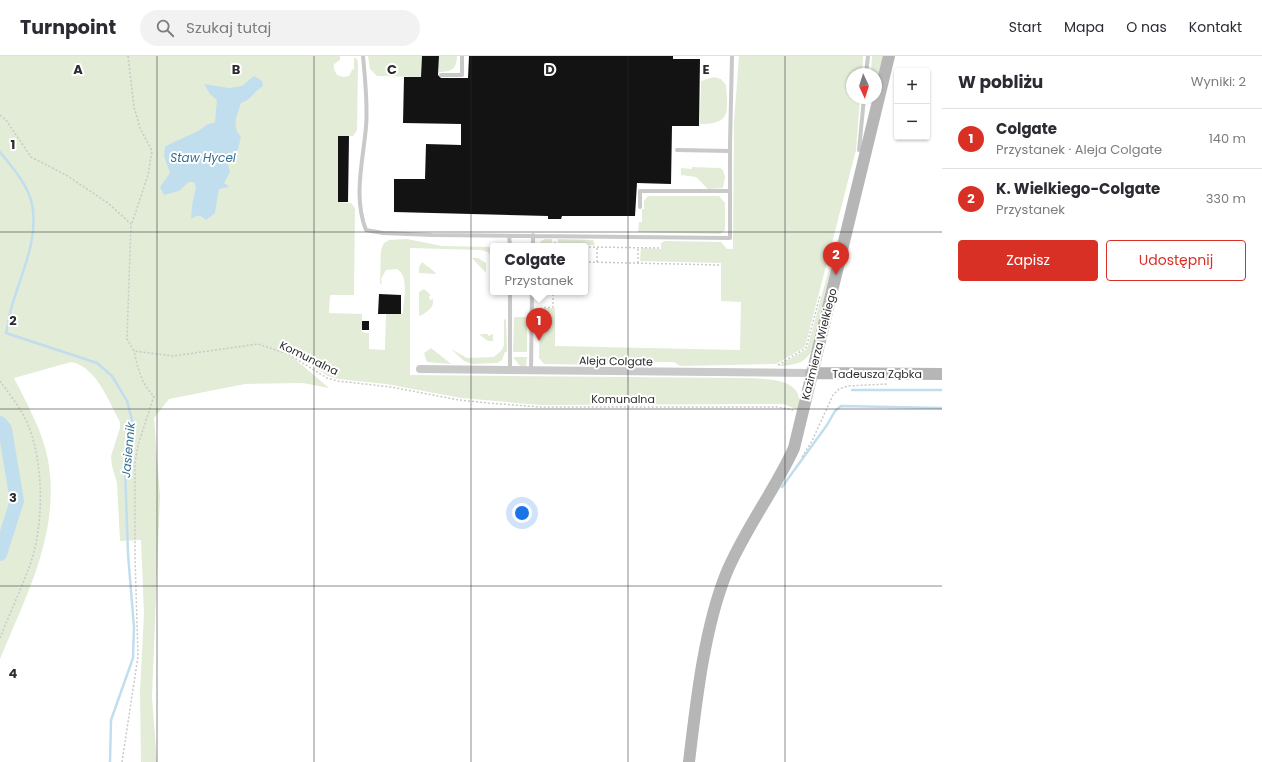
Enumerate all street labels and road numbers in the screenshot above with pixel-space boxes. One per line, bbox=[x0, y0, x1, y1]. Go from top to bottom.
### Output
street label: Kazimierza Wielkiego bbox=[797, 286, 841, 402]
street label: Komunalna bbox=[277, 337, 341, 379]
street label: Aleja Colgate bbox=[579, 352, 653, 370]
street label: Tadeusza Ząbka bbox=[832, 366, 922, 382]
street label: Komunalna bbox=[591, 391, 655, 407]

